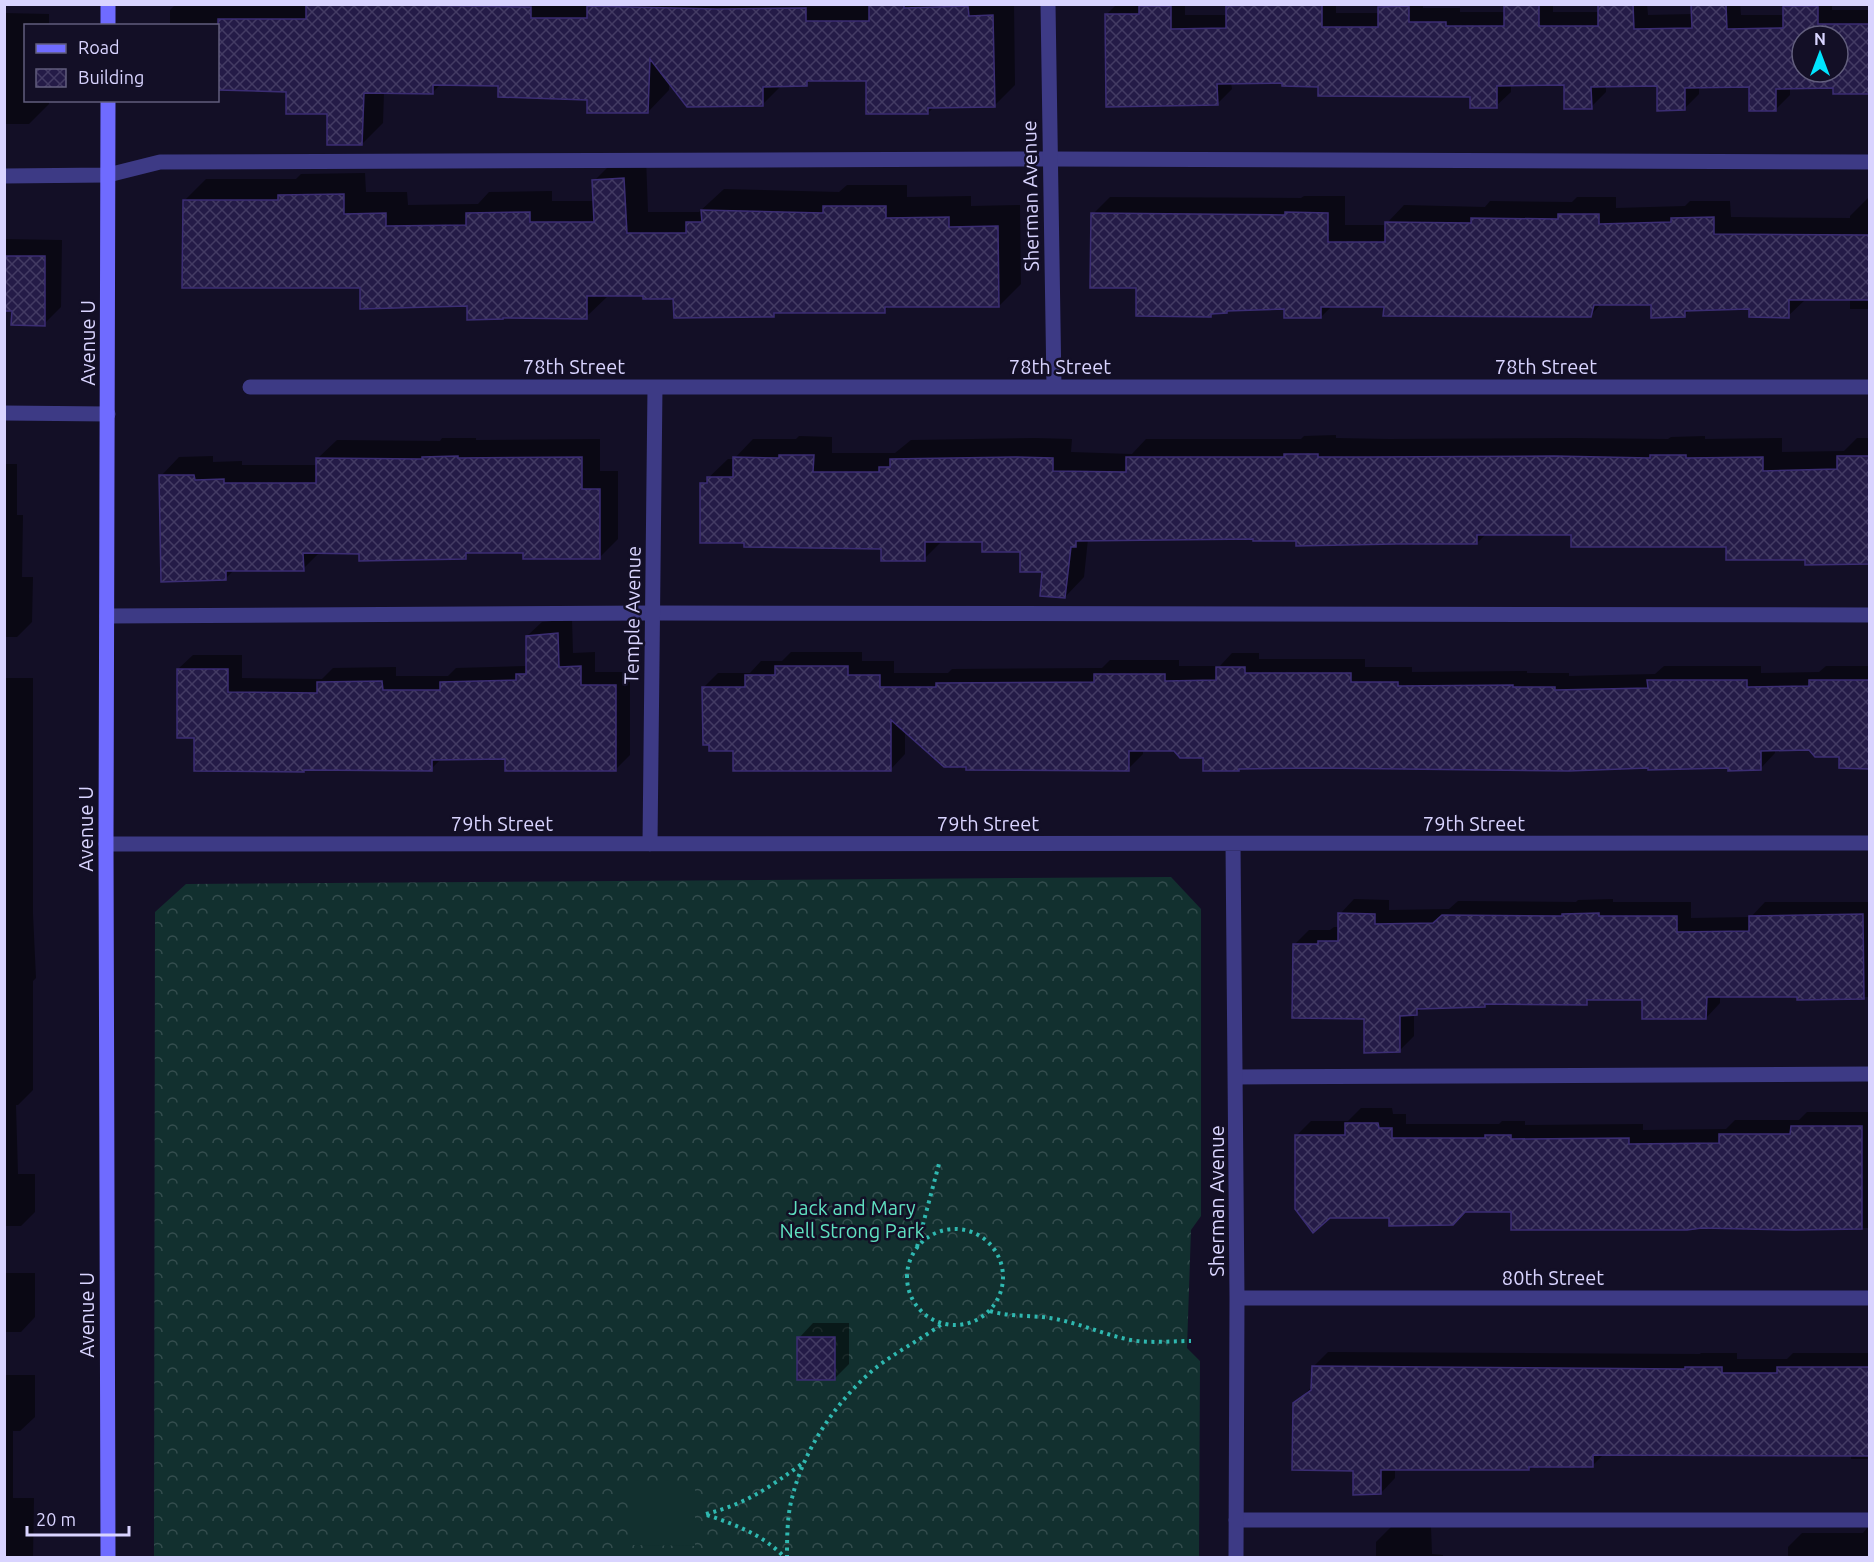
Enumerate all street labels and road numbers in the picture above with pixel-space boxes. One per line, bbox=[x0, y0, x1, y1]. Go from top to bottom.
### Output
street label: Sherman Avenue bbox=[1017, 120, 1043, 272]
street label: Avenue U bbox=[76, 300, 99, 386]
street label: 78th Street bbox=[523, 355, 625, 378]
street label: 78th Street bbox=[1009, 355, 1111, 378]
street label: 78th Street bbox=[1495, 355, 1597, 378]
street label: Temple Avenue bbox=[619, 546, 645, 684]
street label: Avenue U bbox=[74, 786, 97, 872]
street label: 79th Street bbox=[451, 812, 553, 835]
street label: 79th Street bbox=[937, 812, 1039, 835]
street label: 79th Street bbox=[1423, 812, 1525, 835]
street label: Sherman Avenue bbox=[1205, 1125, 1228, 1277]
street label: 80th Street bbox=[1502, 1266, 1604, 1289]
street label: Avenue U bbox=[75, 1272, 98, 1358]

